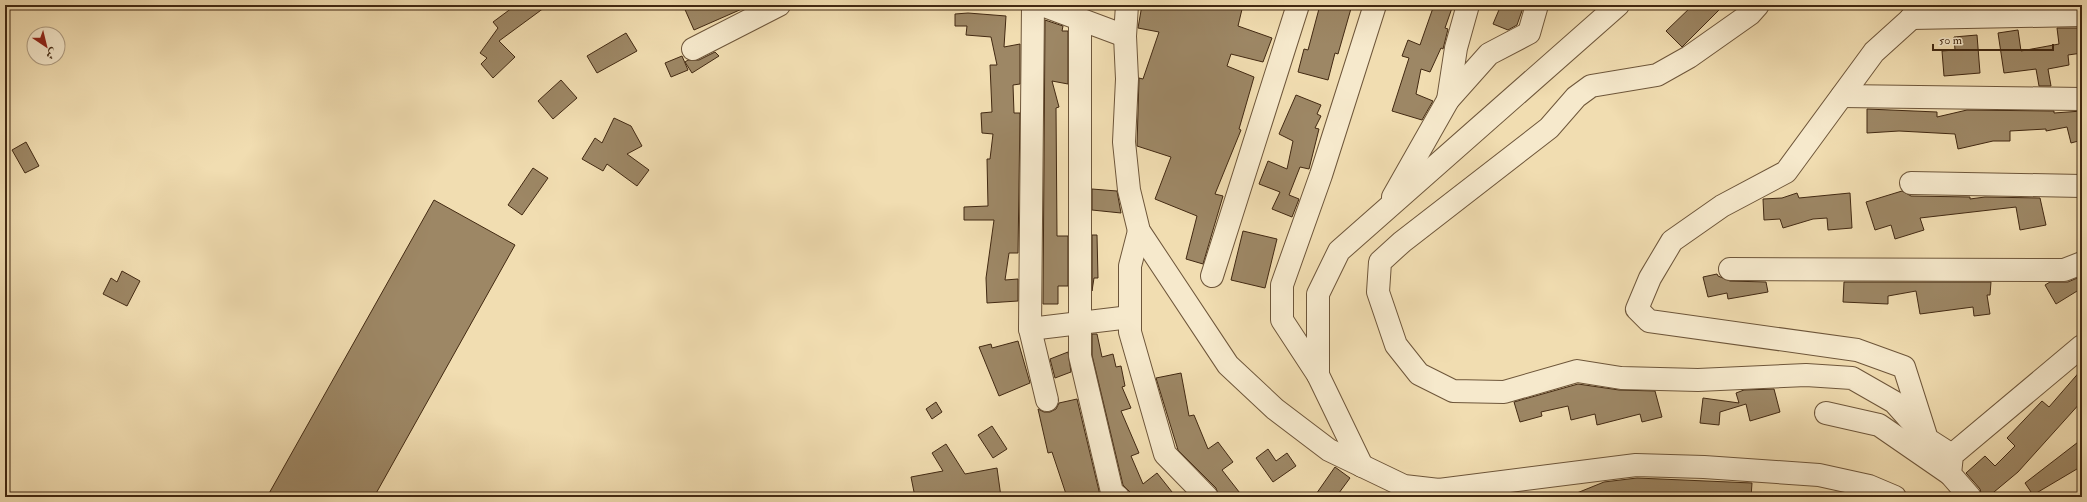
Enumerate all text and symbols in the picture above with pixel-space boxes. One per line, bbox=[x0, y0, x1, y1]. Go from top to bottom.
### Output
north arrow bbox=[26, 26, 66, 66]
scale bar bbox=[1933, 26, 2053, 52]
text: 50 m bbox=[1939, 33, 1963, 48]
text: ش bbox=[43, 45, 60, 62]

